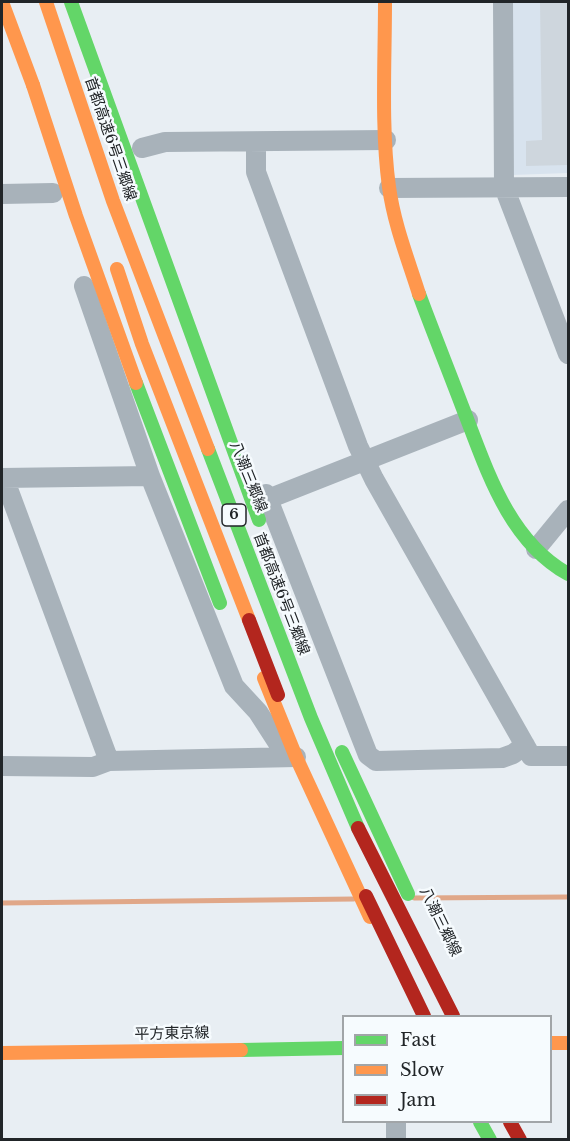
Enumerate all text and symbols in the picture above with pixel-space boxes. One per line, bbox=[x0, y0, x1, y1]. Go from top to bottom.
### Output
street label: 首都高速6号三郷線 bbox=[80, 75, 140, 203]
street label: 八潮三郷線 bbox=[226, 439, 270, 515]
road number: 6 bbox=[222, 504, 246, 526]
street label: 首都高速6号三郷線 bbox=[249, 530, 313, 658]
street label: 八潮三郷線 bbox=[415, 884, 465, 960]
legend bbox=[342, 1015, 552, 1123]
street label: 平方東京線 bbox=[134, 1024, 210, 1044]
text: Fast bbox=[400, 1029, 436, 1051]
text: Slow bbox=[400, 1059, 444, 1081]
text: Jam bbox=[400, 1089, 436, 1111]

